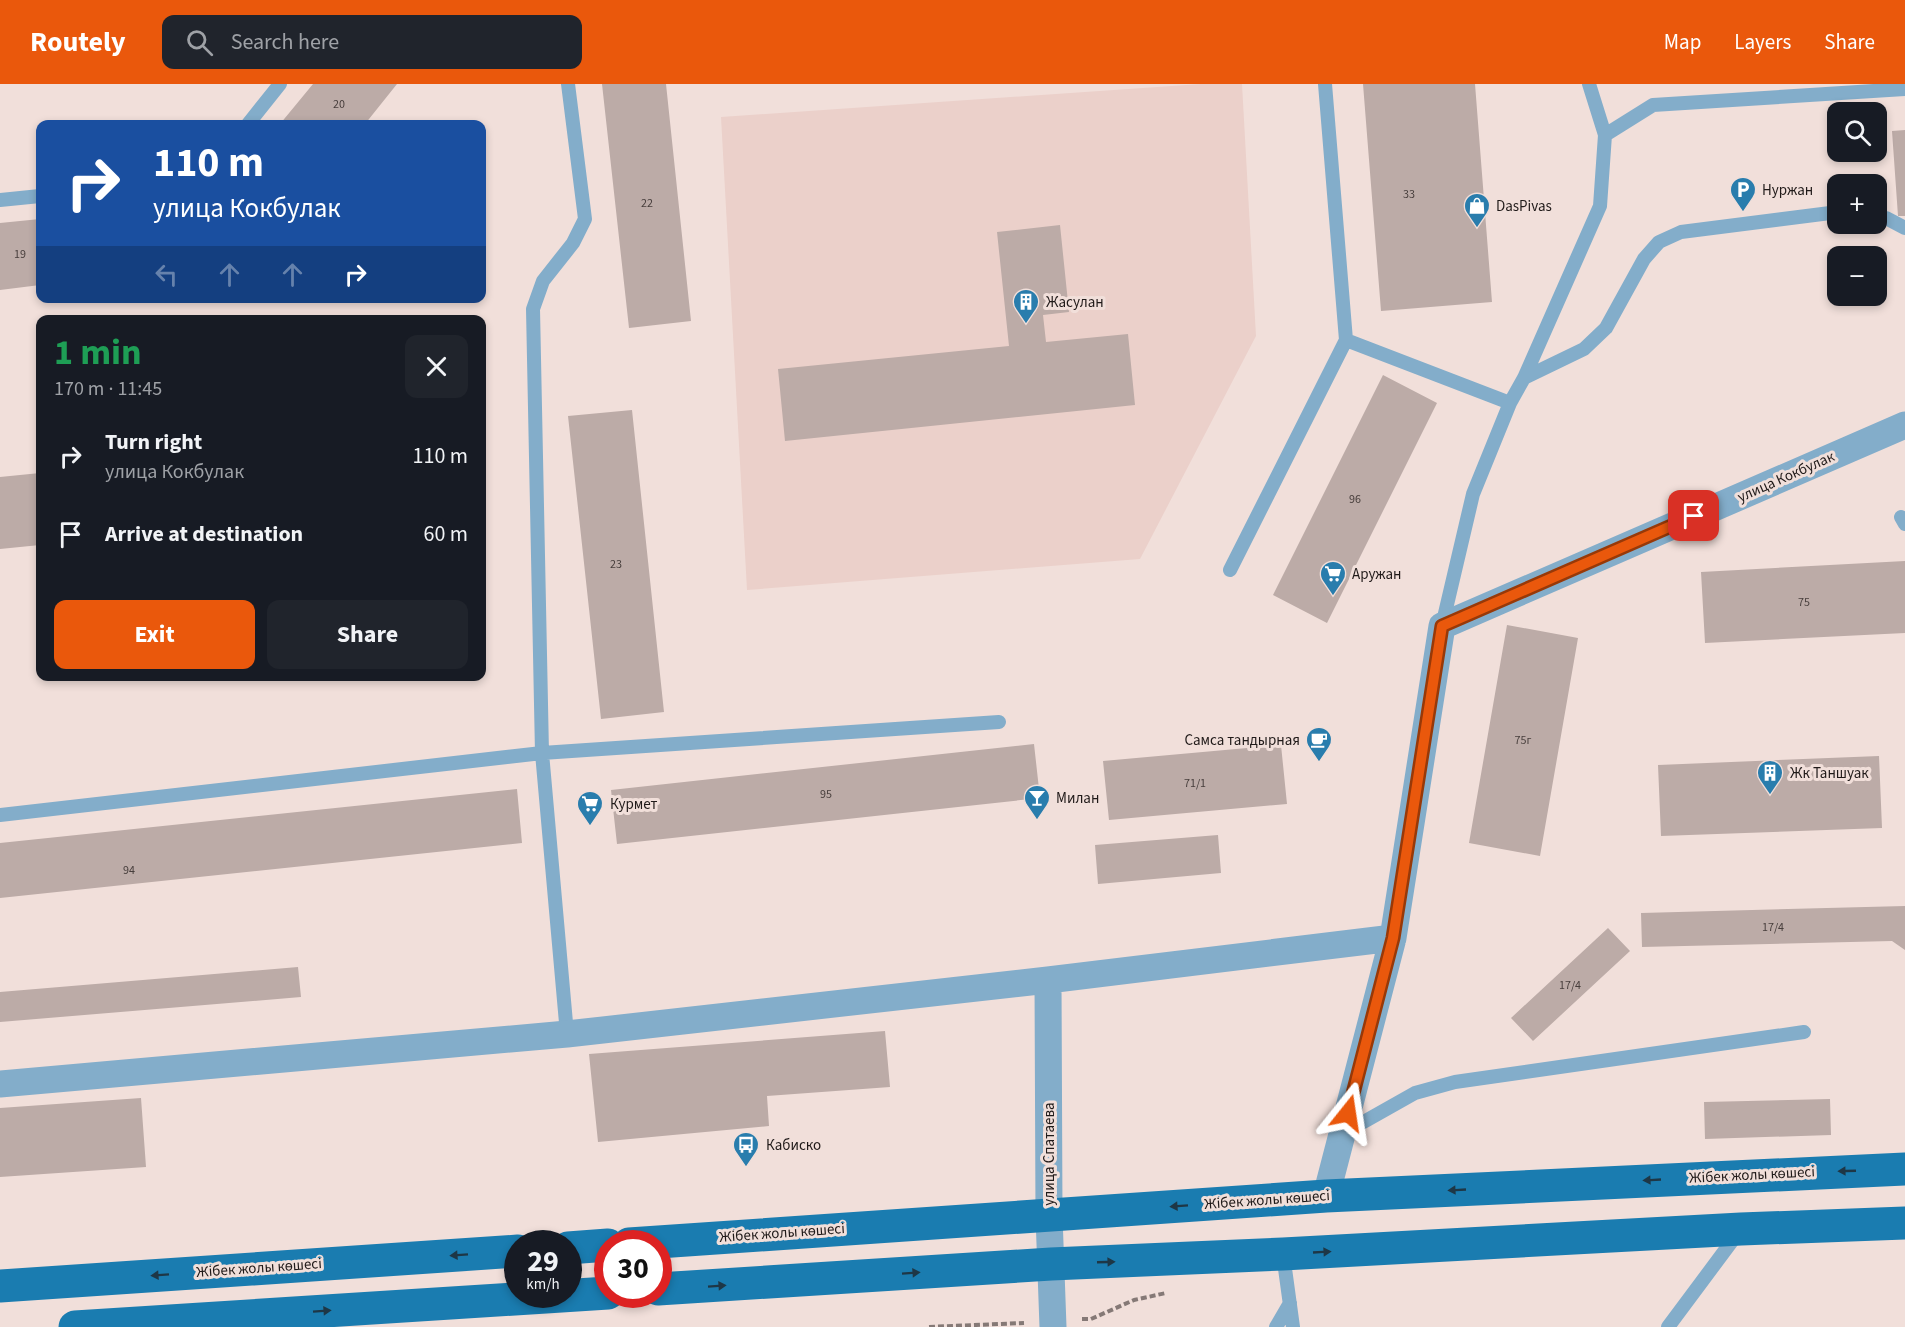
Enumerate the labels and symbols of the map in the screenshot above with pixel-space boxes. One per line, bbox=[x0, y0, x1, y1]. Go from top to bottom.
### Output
house number: 20 bbox=[333, 96, 345, 113]
parking icon: Нуржан bbox=[1728, 175, 1758, 213]
place label: Нуржан bbox=[1762, 180, 1813, 201]
house number: 33 bbox=[1403, 186, 1415, 203]
shop icon: DasPivas bbox=[1462, 191, 1492, 229]
house number: 22 bbox=[641, 195, 653, 212]
place label: DasPivas bbox=[1496, 196, 1552, 217]
house number: 19 bbox=[14, 246, 26, 263]
building icon: Жасулан bbox=[1011, 287, 1041, 325]
place label: Жасулан bbox=[1046, 292, 1104, 313]
street label: улица Кокбулак bbox=[1734, 446, 1838, 508]
pin bbox=[1668, 490, 1719, 541]
house number: 96 bbox=[1349, 491, 1361, 508]
house number: 23 bbox=[610, 556, 622, 573]
supermarket icon: Аружан bbox=[1318, 559, 1348, 597]
place label: Аружан bbox=[1352, 564, 1401, 585]
house number: 75 bbox=[1798, 594, 1810, 611]
cafe icon: Самса тандырная bbox=[1304, 725, 1334, 763]
place label: Самса тандырная bbox=[1184, 730, 1300, 751]
house number: 75г bbox=[1515, 732, 1531, 749]
building icon: Жк Таншуак bbox=[1755, 758, 1785, 796]
place label: Жк Таншуак bbox=[1790, 763, 1869, 784]
house number: 71/1 bbox=[1184, 775, 1206, 792]
bar icon: Милан bbox=[1022, 783, 1052, 821]
house number: 95 bbox=[820, 786, 832, 803]
place label: Милан bbox=[1056, 788, 1099, 809]
supermarket icon: Курмет bbox=[575, 789, 605, 827]
place label: Курмет bbox=[610, 794, 658, 815]
house number: 94 bbox=[123, 862, 135, 879]
house number: 17/4 bbox=[1762, 919, 1784, 936]
house number: 17/4 bbox=[1559, 977, 1581, 994]
position arrow bbox=[1316, 1081, 1380, 1145]
street label: улица Спатаева bbox=[1039, 1102, 1060, 1206]
bus stop icon: Кабиско bbox=[731, 1130, 761, 1168]
place label: Кабиско bbox=[766, 1135, 821, 1156]
street label: Жібек жолы көшесі bbox=[1689, 1161, 1815, 1189]
one-way arrow bbox=[1837, 1166, 1856, 1175]
one-way arrow bbox=[1642, 1175, 1661, 1184]
street label: Жібек жолы көшесі bbox=[1203, 1185, 1331, 1215]
one-way arrow bbox=[1447, 1185, 1466, 1194]
one-way arrow bbox=[1169, 1202, 1188, 1211]
street label: Жібек жолы көшесі bbox=[718, 1218, 846, 1248]
speed limit sign: 30 bbox=[594, 1230, 672, 1308]
one-way arrow bbox=[1312, 1247, 1331, 1257]
one-way arrow bbox=[450, 1250, 469, 1260]
street label: Жібек жолы көшесі bbox=[195, 1253, 323, 1283]
one-way arrow bbox=[1097, 1257, 1116, 1266]
one-way arrow bbox=[902, 1268, 921, 1278]
one-way arrow bbox=[150, 1270, 169, 1280]
one-way arrow bbox=[707, 1281, 726, 1290]
one-way arrow bbox=[312, 1306, 331, 1316]

